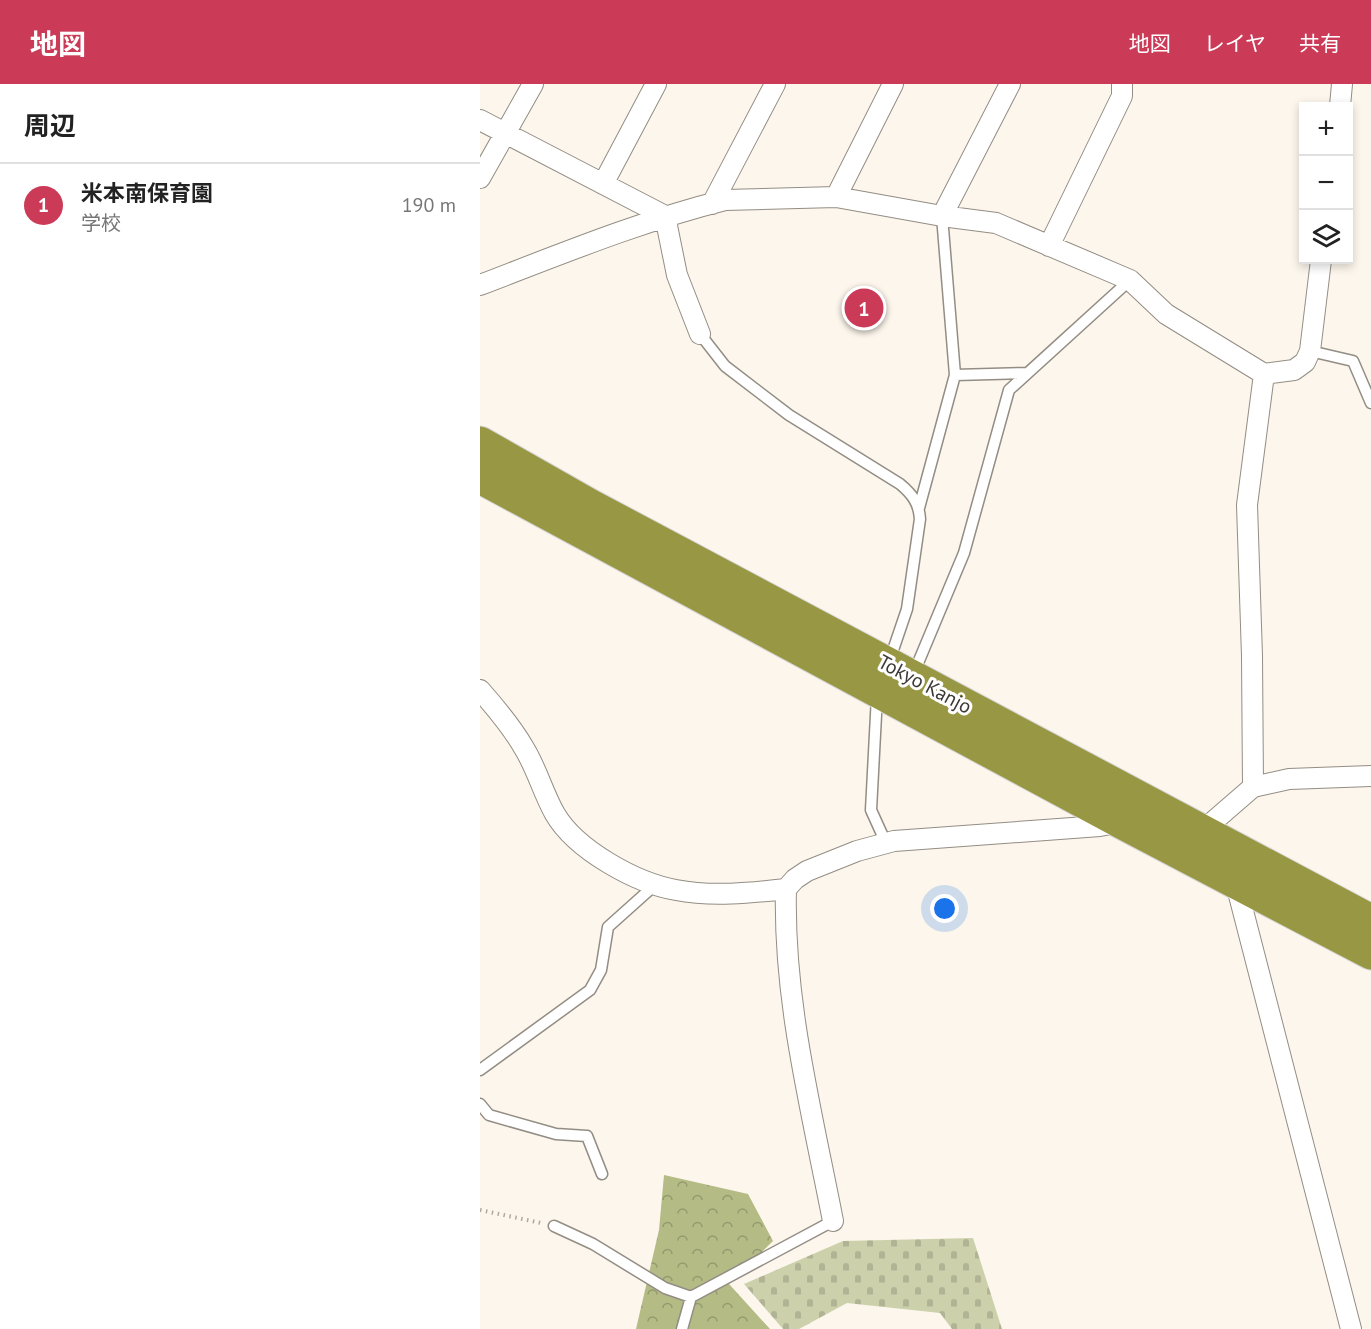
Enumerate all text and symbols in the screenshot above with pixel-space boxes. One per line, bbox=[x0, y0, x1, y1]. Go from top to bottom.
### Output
text: 地図 bbox=[30, 25, 86, 62]
text: 地図 bbox=[1129, 30, 1171, 57]
text: レイヤ bbox=[1204, 30, 1266, 57]
text: 共有 bbox=[1299, 30, 1341, 57]
map controls bbox=[1299, 102, 1353, 264]
button: + bbox=[1299, 102, 1353, 156]
text: 周辺 bbox=[24, 109, 76, 142]
button: − bbox=[1299, 156, 1353, 210]
text: 米本南保育園 bbox=[81, 179, 213, 207]
text: 1 bbox=[38, 192, 49, 218]
text: 190 m bbox=[402, 192, 456, 218]
text: 学校 bbox=[81, 210, 121, 236]
button: layers bbox=[1299, 210, 1353, 264]
pin: 1 bbox=[844, 286, 884, 330]
street label: Tokyo Kanjo bbox=[874, 648, 976, 720]
your location bbox=[930, 894, 959, 923]

